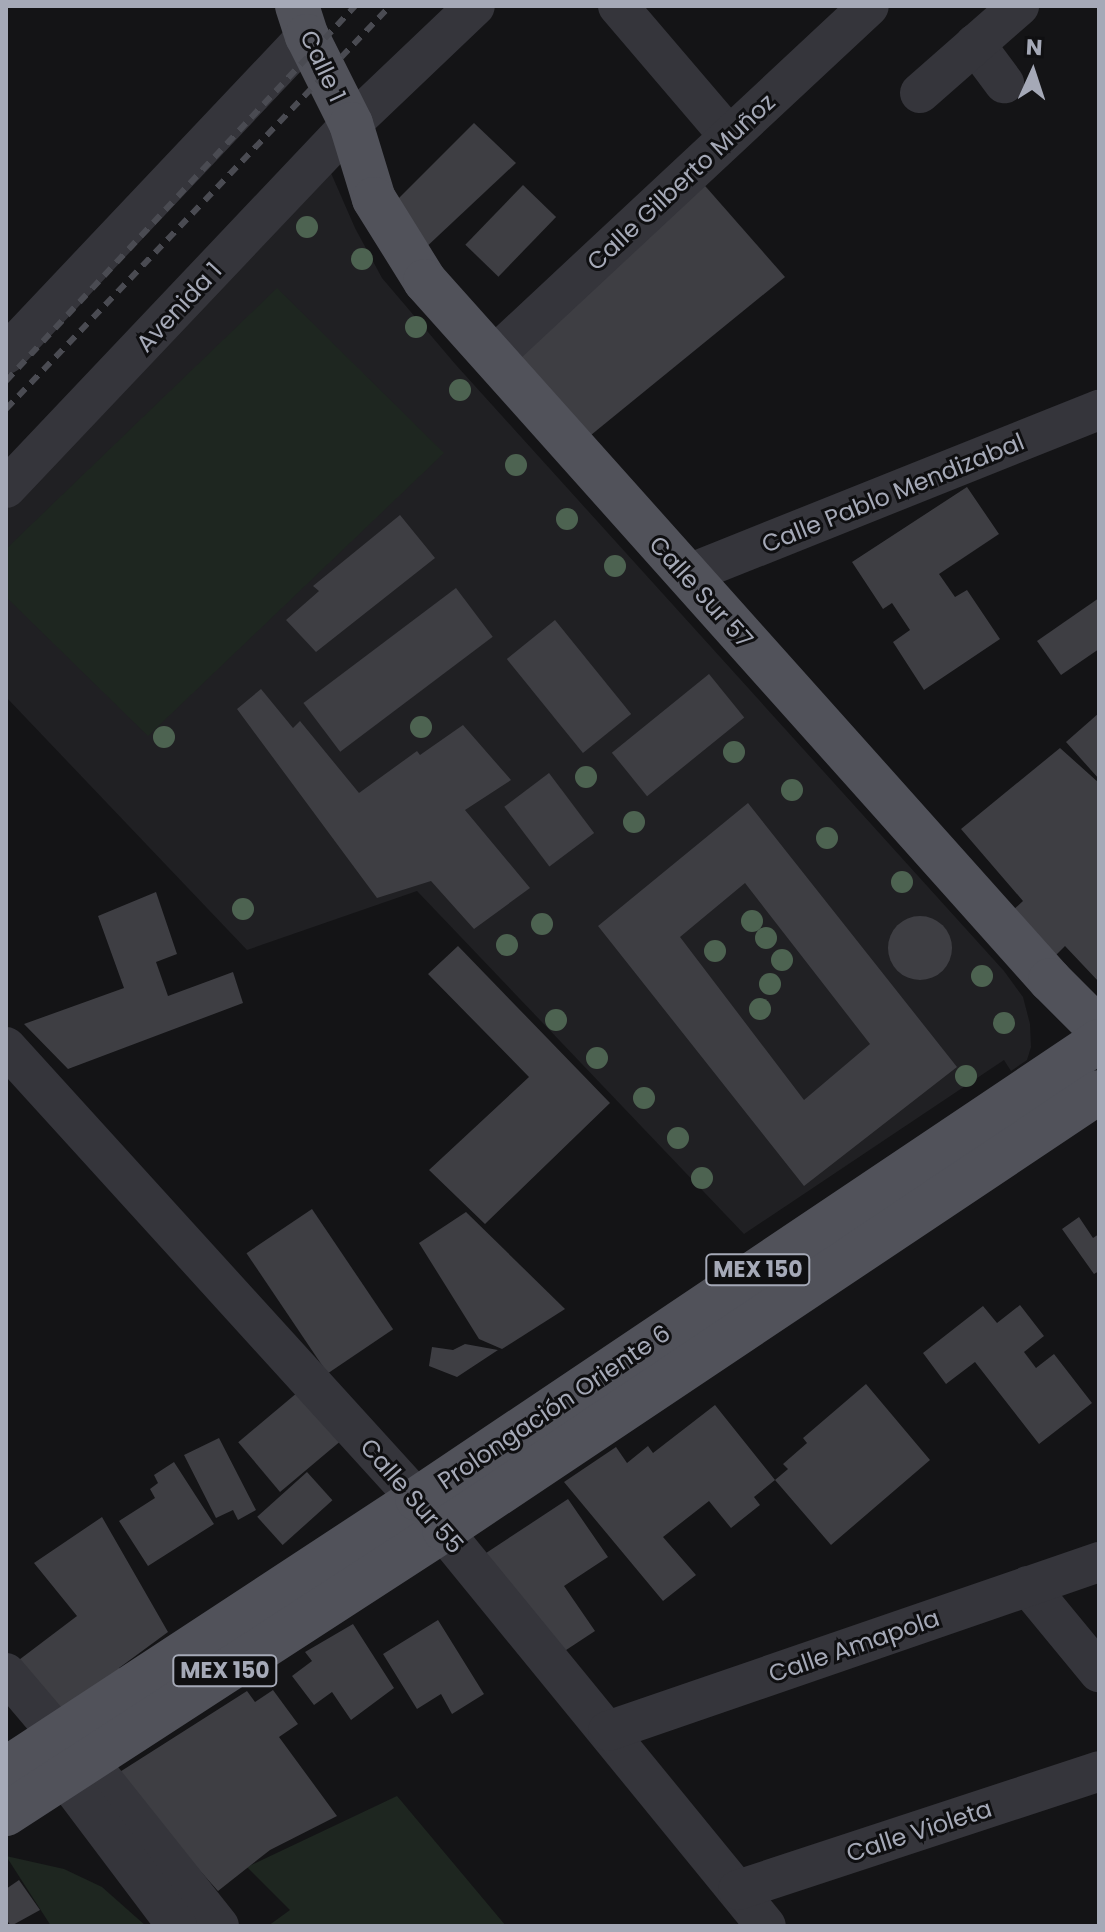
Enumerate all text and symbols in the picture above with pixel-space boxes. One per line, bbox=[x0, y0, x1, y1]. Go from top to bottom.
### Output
street label: Calle 1 bbox=[294, 26, 352, 106]
north arrow bbox=[993, 32, 1073, 112]
text: N bbox=[1025, 32, 1043, 63]
street label: Calle Gilberto Muñoz bbox=[581, 87, 781, 277]
street label: Avenida 1 bbox=[130, 256, 228, 358]
street label: Calle Pablo Mendizabal bbox=[758, 427, 1028, 559]
street label: Calle Sur 57 bbox=[643, 530, 759, 654]
road number: MEX 150 bbox=[704, 1252, 812, 1288]
street label: Prolongación Oriente 6 bbox=[432, 1318, 676, 1496]
street label: Calle Sur 55 bbox=[354, 1433, 470, 1559]
street label: Calle Amapola bbox=[765, 1603, 943, 1689]
road number: MEX 150 bbox=[171, 1653, 279, 1689]
street label: Calle Violeta bbox=[843, 1794, 995, 1868]

